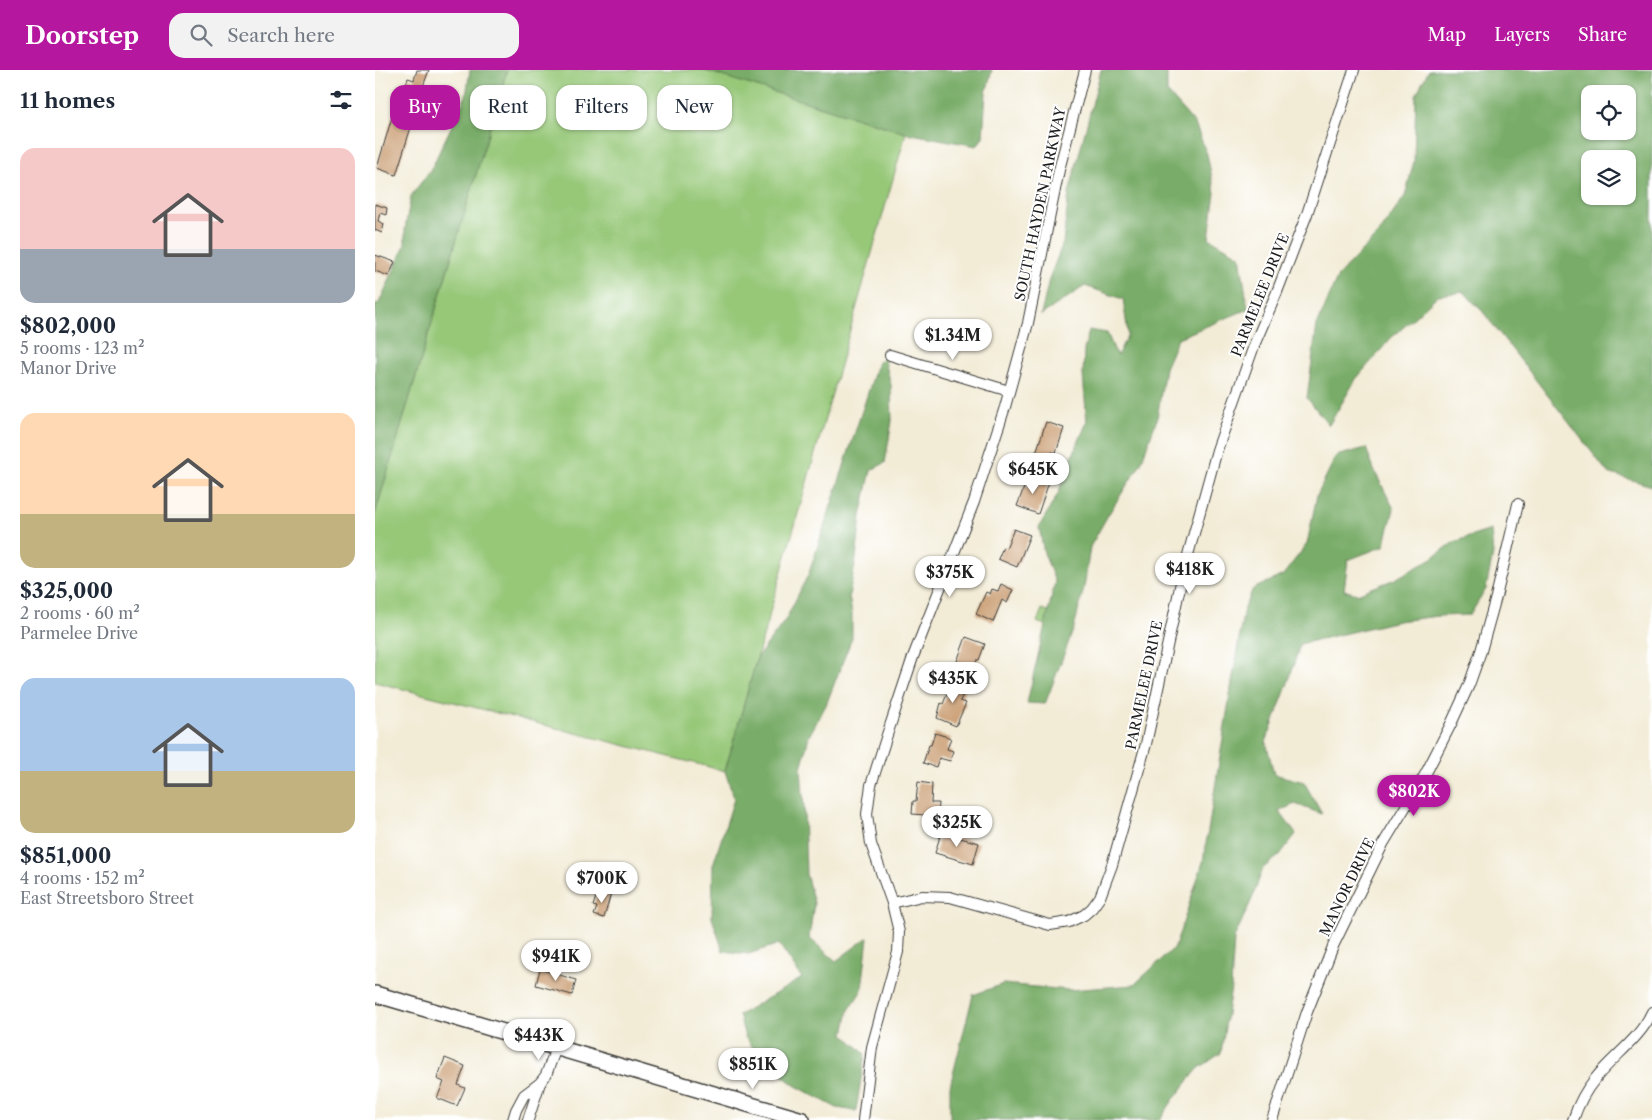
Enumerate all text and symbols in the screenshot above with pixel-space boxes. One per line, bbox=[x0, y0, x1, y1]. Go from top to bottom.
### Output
search box bbox=[169, 13, 519, 58]
text: Doorstep bbox=[25, 21, 139, 50]
icon: search bbox=[187, 21, 215, 49]
text: Search here bbox=[227, 24, 335, 47]
text: Map bbox=[1428, 24, 1466, 46]
text: Layers bbox=[1494, 24, 1550, 46]
text: Share bbox=[1578, 24, 1627, 46]
chip: Buy bbox=[390, 85, 460, 130]
chip: Rent bbox=[470, 85, 546, 130]
chip: Filters bbox=[556, 85, 647, 130]
chip: New bbox=[657, 85, 732, 130]
map controls bbox=[1581, 85, 1636, 205]
button: locate bbox=[1581, 85, 1636, 140]
icon: filters bbox=[327, 86, 355, 114]
text: 11 homes bbox=[20, 88, 115, 113]
street label: SOUTH HAYDEN PARKWAY bbox=[1011, 104, 1070, 303]
button: layers bbox=[1581, 150, 1636, 205]
icon: home bbox=[143, 180, 233, 270]
street label: PARMELEE DRIVE bbox=[1227, 231, 1293, 359]
text: $802,000 bbox=[20, 313, 116, 338]
pin: $1.34M bbox=[912, 318, 994, 361]
text: $1.34M bbox=[925, 325, 981, 345]
text: 5 rooms · 123 m² bbox=[20, 338, 144, 358]
text: Manor Drive bbox=[20, 358, 117, 378]
icon: home bbox=[143, 445, 233, 535]
pin: $645K bbox=[998, 452, 1068, 495]
text: $645K bbox=[1008, 459, 1058, 479]
pin: $418K bbox=[1155, 552, 1225, 595]
pin: $375K bbox=[915, 556, 985, 598]
text: $418K bbox=[1166, 559, 1214, 579]
text: $375K bbox=[926, 562, 974, 582]
text: $325,000 bbox=[20, 578, 113, 603]
text: 2 rooms · 60 m² bbox=[20, 603, 140, 623]
street label: PARMELEE DRIVE bbox=[1122, 619, 1166, 751]
text: Parmelee Drive bbox=[20, 623, 138, 643]
pin: $435K bbox=[918, 662, 988, 704]
text: $435K bbox=[928, 668, 978, 688]
icon: home bbox=[143, 710, 233, 800]
pin: $802K bbox=[1379, 774, 1449, 817]
text: $802K bbox=[1388, 781, 1440, 801]
pin: $325K bbox=[922, 806, 992, 848]
text: $325K bbox=[932, 812, 982, 832]
street label: MANOR DRIVE bbox=[1315, 835, 1379, 939]
text: $851,000 bbox=[20, 843, 111, 868]
pin: $700K bbox=[567, 862, 637, 904]
text: 4 rooms · 152 m² bbox=[20, 868, 145, 888]
text: $700K bbox=[577, 868, 627, 888]
text: East Streetsboro Street bbox=[20, 888, 194, 908]
pin: $941K bbox=[521, 940, 591, 982]
text: $941K bbox=[532, 946, 580, 966]
pin: $443K bbox=[504, 1018, 574, 1061]
text: $443K bbox=[514, 1025, 564, 1045]
pin: $851K bbox=[718, 1048, 788, 1090]
text: $851K bbox=[729, 1054, 777, 1074]

